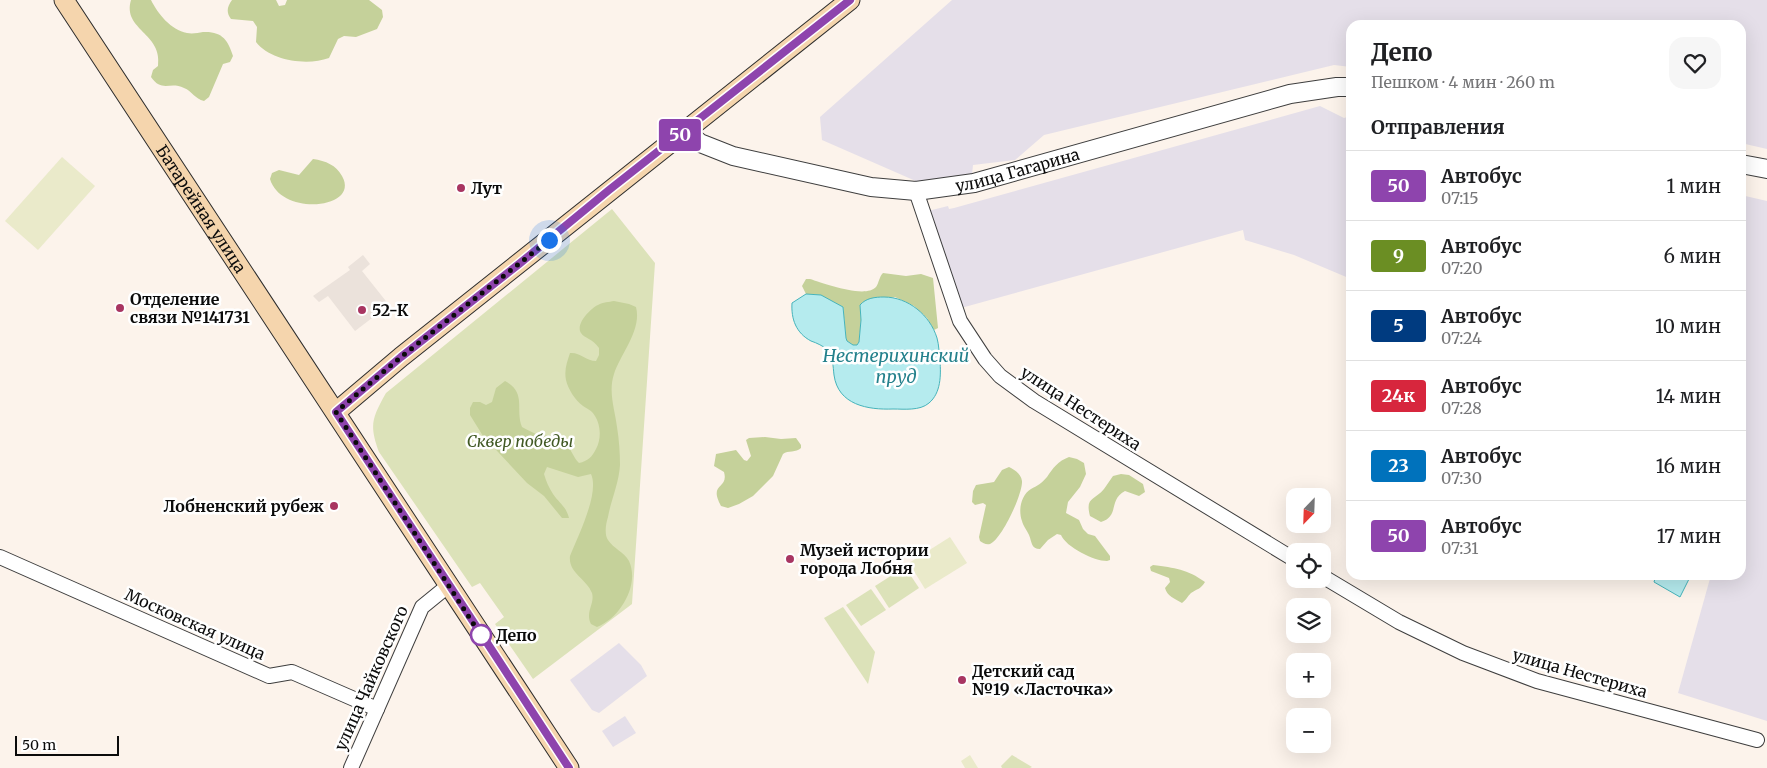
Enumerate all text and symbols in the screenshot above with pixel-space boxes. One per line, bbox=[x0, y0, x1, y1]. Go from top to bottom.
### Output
text: Депо bbox=[1371, 37, 1433, 68]
button: heart bbox=[1669, 37, 1721, 89]
text: Пешком · 4 мин · 260 m bbox=[1371, 72, 1555, 92]
text: Отправления bbox=[1371, 115, 1505, 139]
line badge: 50 bbox=[658, 119, 702, 151]
text: 50 bbox=[669, 123, 691, 146]
street label: Батарейная улица bbox=[152, 141, 251, 277]
street label: улица Гагарина bbox=[954, 144, 1082, 195]
text: Автобус bbox=[1441, 164, 1522, 188]
text: 50 bbox=[1387, 174, 1410, 197]
text: 1 мин bbox=[1666, 174, 1721, 198]
place label: Лут bbox=[471, 178, 502, 198]
marker: Лут bbox=[455, 182, 467, 194]
text: 07:15 bbox=[1441, 188, 1479, 208]
your location bbox=[537, 228, 562, 253]
text: Автобус bbox=[1441, 234, 1522, 258]
text: 9 bbox=[1393, 244, 1404, 267]
text: 6 мин bbox=[1664, 244, 1721, 268]
text: 07:20 bbox=[1441, 258, 1482, 278]
place label: Отделение связи №141731 bbox=[130, 289, 250, 327]
place label: 52-К bbox=[372, 300, 409, 320]
marker: Отделение связи №141731 bbox=[114, 302, 126, 314]
marker: 52-К bbox=[356, 304, 368, 316]
text: Автобус bbox=[1441, 304, 1522, 328]
text: 5 bbox=[1393, 314, 1404, 337]
text: 10 мин bbox=[1655, 314, 1721, 338]
text: 07:24 bbox=[1441, 328, 1482, 348]
water label: Нестерихинский пруд bbox=[823, 344, 969, 388]
street label: улица Нестериха bbox=[1017, 362, 1145, 455]
text: Автобус bbox=[1441, 374, 1522, 398]
text: 24к bbox=[1382, 384, 1415, 407]
text: 14 мин bbox=[1656, 384, 1721, 408]
text: 07:28 bbox=[1441, 398, 1482, 418]
park label: Сквер победы bbox=[467, 431, 573, 451]
text: Автобус bbox=[1441, 444, 1522, 468]
text: 23 bbox=[1388, 454, 1409, 477]
text: 16 мин bbox=[1656, 454, 1721, 478]
text: 07:30 bbox=[1441, 468, 1482, 488]
north arrow bbox=[1286, 488, 1331, 532]
map controls bbox=[1286, 488, 1331, 753]
place label: Лобненский рубеж bbox=[164, 496, 324, 516]
marker: Лобненский рубеж bbox=[328, 500, 340, 512]
text: Автобус bbox=[1441, 514, 1522, 538]
text: 50 bbox=[1387, 524, 1410, 547]
text: 17 мин bbox=[1657, 524, 1721, 548]
text: 07:31 bbox=[1441, 538, 1478, 558]
place label: Музей истории города Лобня bbox=[800, 540, 929, 578]
button: locate bbox=[1286, 543, 1331, 588]
marker: Музей истории города Лобня bbox=[784, 553, 796, 565]
street label: Московская улица bbox=[122, 584, 269, 664]
button: layers bbox=[1286, 598, 1331, 643]
street label: улица Чайковского bbox=[330, 602, 412, 754]
marker: Депо bbox=[470, 624, 492, 646]
place label: Депо bbox=[496, 625, 537, 645]
street label: улица Нестериха bbox=[1510, 644, 1650, 702]
button: + bbox=[1286, 653, 1331, 698]
place label: Детский сад №19 «Ласточка» bbox=[972, 661, 1114, 699]
marker: Детский сад №19 «Ласточка» bbox=[956, 674, 968, 686]
button: − bbox=[1286, 708, 1331, 753]
scale bar bbox=[15, 733, 119, 756]
text: 50 m bbox=[22, 736, 56, 754]

